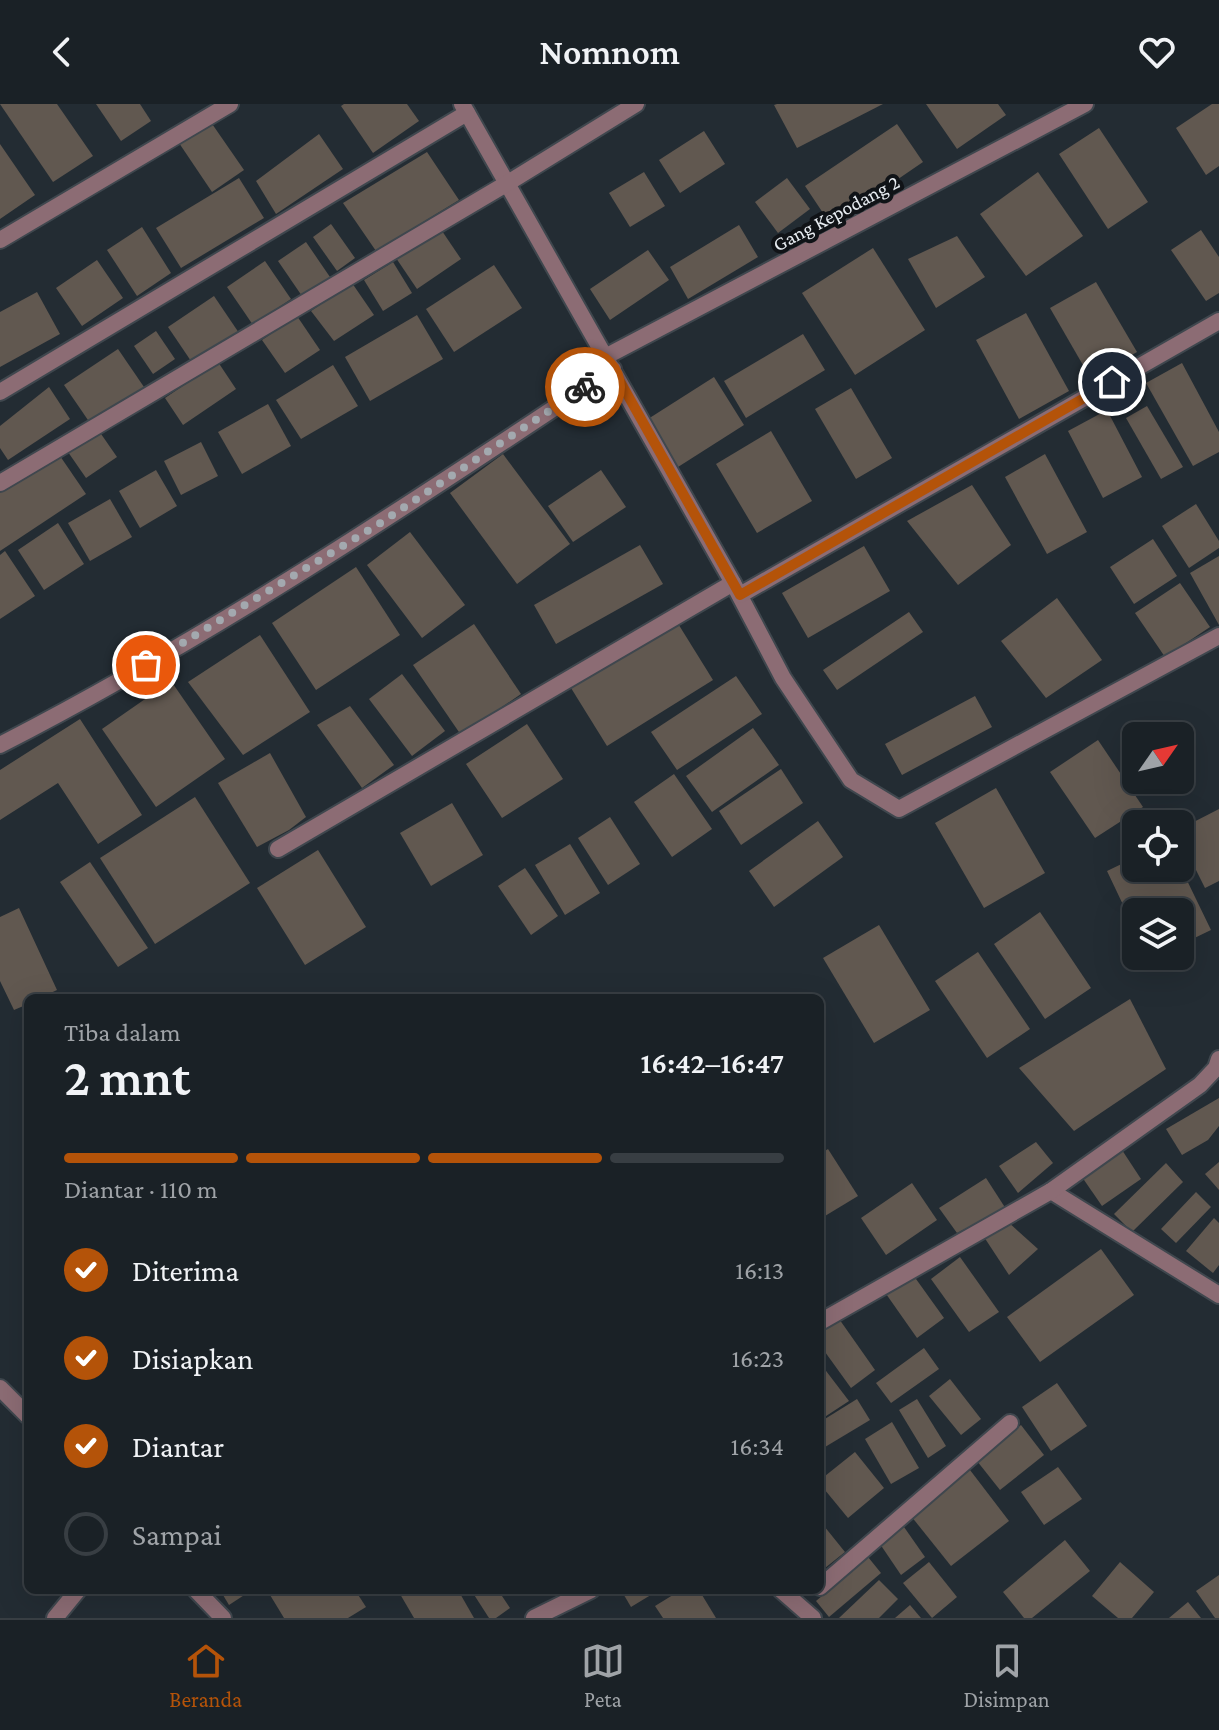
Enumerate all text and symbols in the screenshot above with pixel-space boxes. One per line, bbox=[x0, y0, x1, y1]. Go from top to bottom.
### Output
icon: back bbox=[40, 30, 84, 74]
icon: heart bbox=[1135, 30, 1179, 74]
text: Nomnom bbox=[539, 32, 680, 72]
street label: Gang Kepodang 2 bbox=[769, 170, 903, 256]
courier bbox=[545, 347, 625, 427]
pin bbox=[1078, 348, 1146, 416]
icon: home bbox=[1090, 360, 1134, 404]
icon: bike bbox=[563, 365, 607, 409]
pin bbox=[112, 631, 180, 699]
icon: bag bbox=[124, 643, 168, 687]
north arrow bbox=[1122, 722, 1194, 794]
map controls bbox=[1122, 722, 1194, 970]
button: locate bbox=[1122, 810, 1194, 882]
button: layers bbox=[1122, 898, 1194, 970]
text: Tiba dalam bbox=[64, 1018, 181, 1047]
text: 16:42–16:47 bbox=[641, 1046, 784, 1079]
text: 2 mnt bbox=[64, 1048, 190, 1106]
text: Diantar · 110 m bbox=[64, 1175, 218, 1204]
icon: check bbox=[64, 1248, 108, 1292]
text: Diterima bbox=[132, 1254, 239, 1287]
text: 16:13 bbox=[735, 1256, 784, 1285]
icon: check bbox=[64, 1336, 108, 1380]
text: Disiapkan bbox=[132, 1342, 253, 1375]
text: 16:23 bbox=[731, 1344, 784, 1373]
icon: check bbox=[64, 1424, 108, 1468]
text: Diantar bbox=[132, 1430, 224, 1463]
text: 16:34 bbox=[731, 1432, 784, 1461]
text: Sampai bbox=[132, 1518, 222, 1551]
tab: Beranda bbox=[169, 1639, 242, 1712]
tab: Peta bbox=[581, 1639, 625, 1712]
tab: Disimpan bbox=[964, 1639, 1050, 1712]

